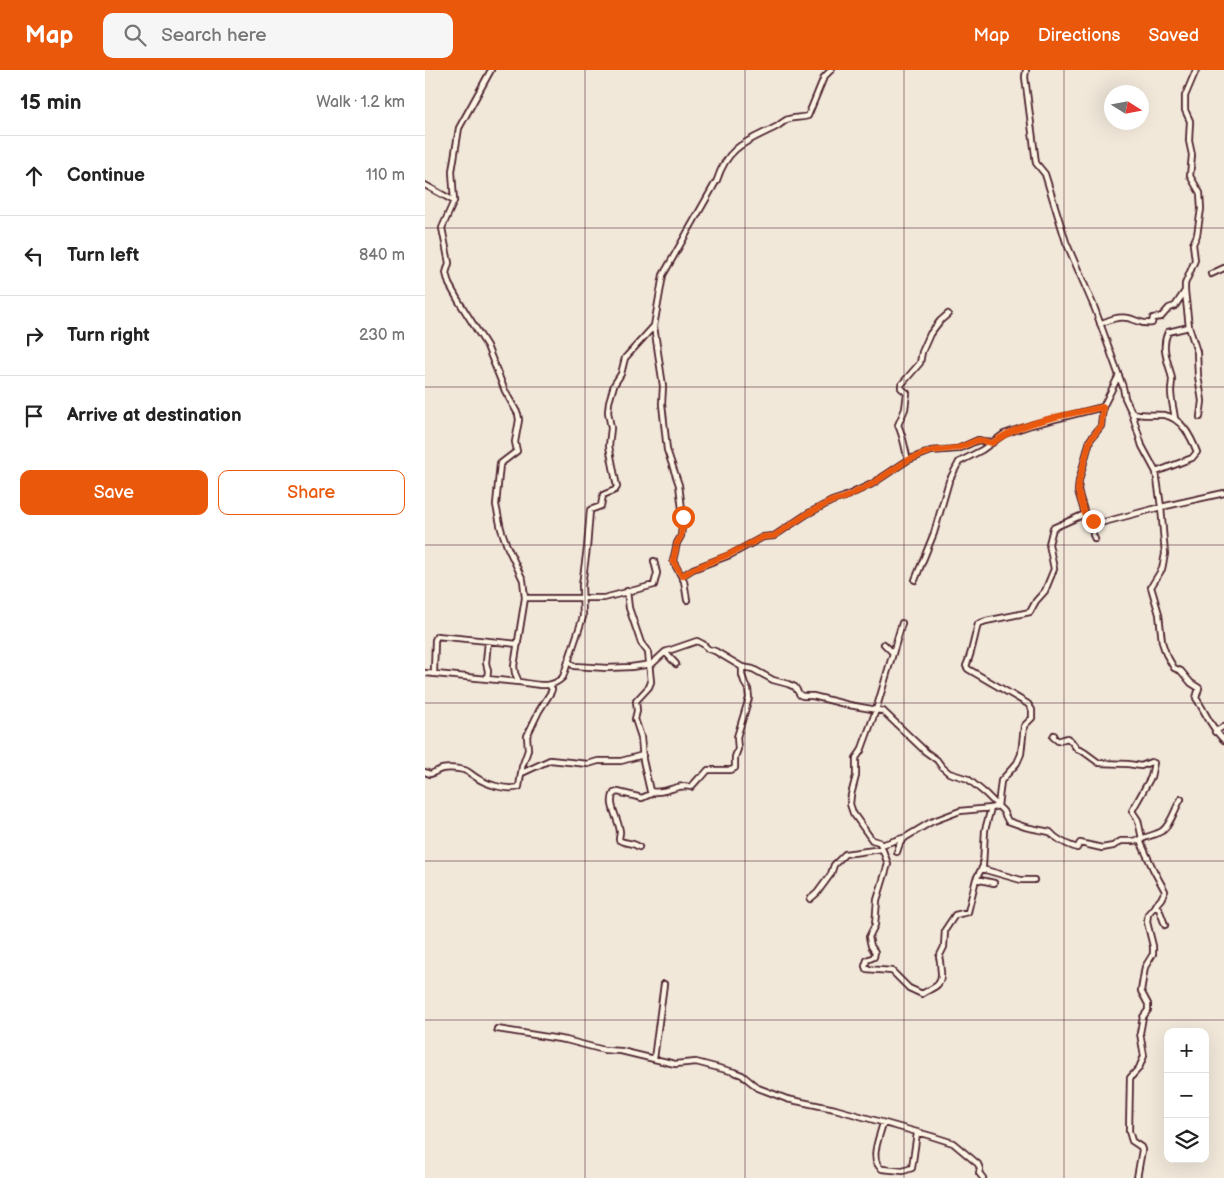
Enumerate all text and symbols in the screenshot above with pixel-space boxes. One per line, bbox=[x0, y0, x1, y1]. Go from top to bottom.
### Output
search box bbox=[103, 13, 453, 58]
text: Map bbox=[25, 21, 73, 50]
icon: search bbox=[121, 21, 149, 49]
text: Search here bbox=[161, 24, 267, 47]
text: Map bbox=[974, 25, 1010, 46]
text: Directions bbox=[1038, 25, 1120, 46]
text: Saved bbox=[1148, 25, 1199, 46]
north arrow bbox=[1104, 85, 1149, 130]
text: 15 min bbox=[20, 90, 81, 115]
text: Walk · 1.2 km bbox=[316, 93, 405, 112]
icon: ahead bbox=[20, 162, 48, 190]
text: Continue bbox=[67, 164, 145, 187]
text: 110 m bbox=[366, 166, 405, 185]
icon: left bbox=[20, 242, 48, 270]
text: Turn left bbox=[67, 244, 139, 267]
text: 840 m bbox=[359, 246, 405, 265]
icon: right bbox=[20, 322, 48, 350]
text: Turn right bbox=[67, 324, 150, 347]
text: 230 m bbox=[359, 326, 405, 345]
icon: arrive bbox=[20, 402, 48, 430]
text: Arrive at destination bbox=[67, 404, 242, 427]
button: Save bbox=[20, 470, 208, 515]
button: Share bbox=[218, 470, 405, 515]
route start bbox=[672, 506, 695, 529]
route end bbox=[1082, 510, 1105, 533]
map controls bbox=[1164, 1028, 1209, 1163]
button: + bbox=[1164, 1028, 1209, 1073]
button: − bbox=[1164, 1073, 1209, 1118]
button: layers bbox=[1164, 1118, 1209, 1163]

